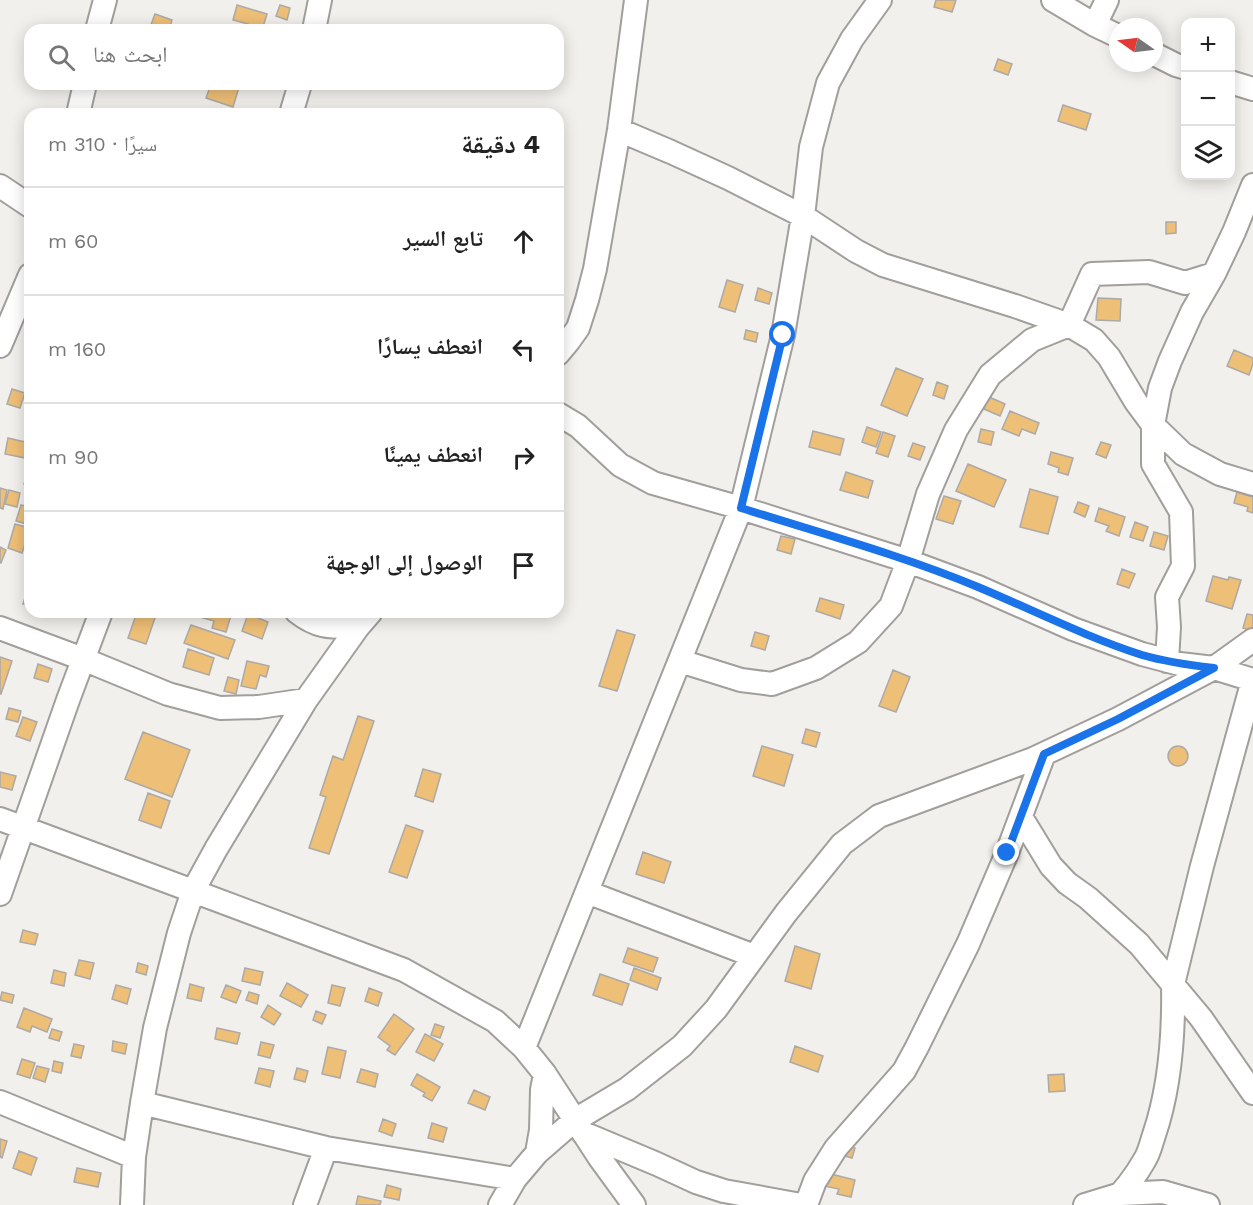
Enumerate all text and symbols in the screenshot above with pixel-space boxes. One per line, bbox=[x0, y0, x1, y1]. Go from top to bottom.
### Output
north arrow bbox=[1109, 18, 1163, 72]
map controls bbox=[1181, 18, 1235, 180]
button: + bbox=[1181, 18, 1235, 72]
search box bbox=[24, 24, 564, 90]
icon: search bbox=[45, 41, 78, 74]
text: ابحث هنا bbox=[93, 42, 168, 67]
button: − bbox=[1181, 72, 1235, 126]
button: layers bbox=[1181, 126, 1235, 180]
text: 4 دقيقة bbox=[461, 129, 540, 159]
text: سيرًا · 310 m bbox=[48, 132, 157, 156]
icon: ahead bbox=[507, 225, 540, 258]
text: تابع السير bbox=[403, 226, 483, 251]
text: 60 m bbox=[48, 229, 99, 253]
route start bbox=[769, 321, 795, 347]
icon: left bbox=[507, 333, 540, 366]
text: انعطف يسارًا bbox=[377, 334, 483, 359]
text: 160 m bbox=[48, 337, 106, 361]
icon: right bbox=[507, 441, 540, 474]
text: انعطف يمينًا bbox=[383, 442, 483, 467]
text: 90 m bbox=[48, 445, 99, 469]
icon: arrive bbox=[507, 549, 540, 582]
text: الوصول إلى الوجهة bbox=[326, 550, 483, 575]
route end bbox=[993, 839, 1019, 865]

